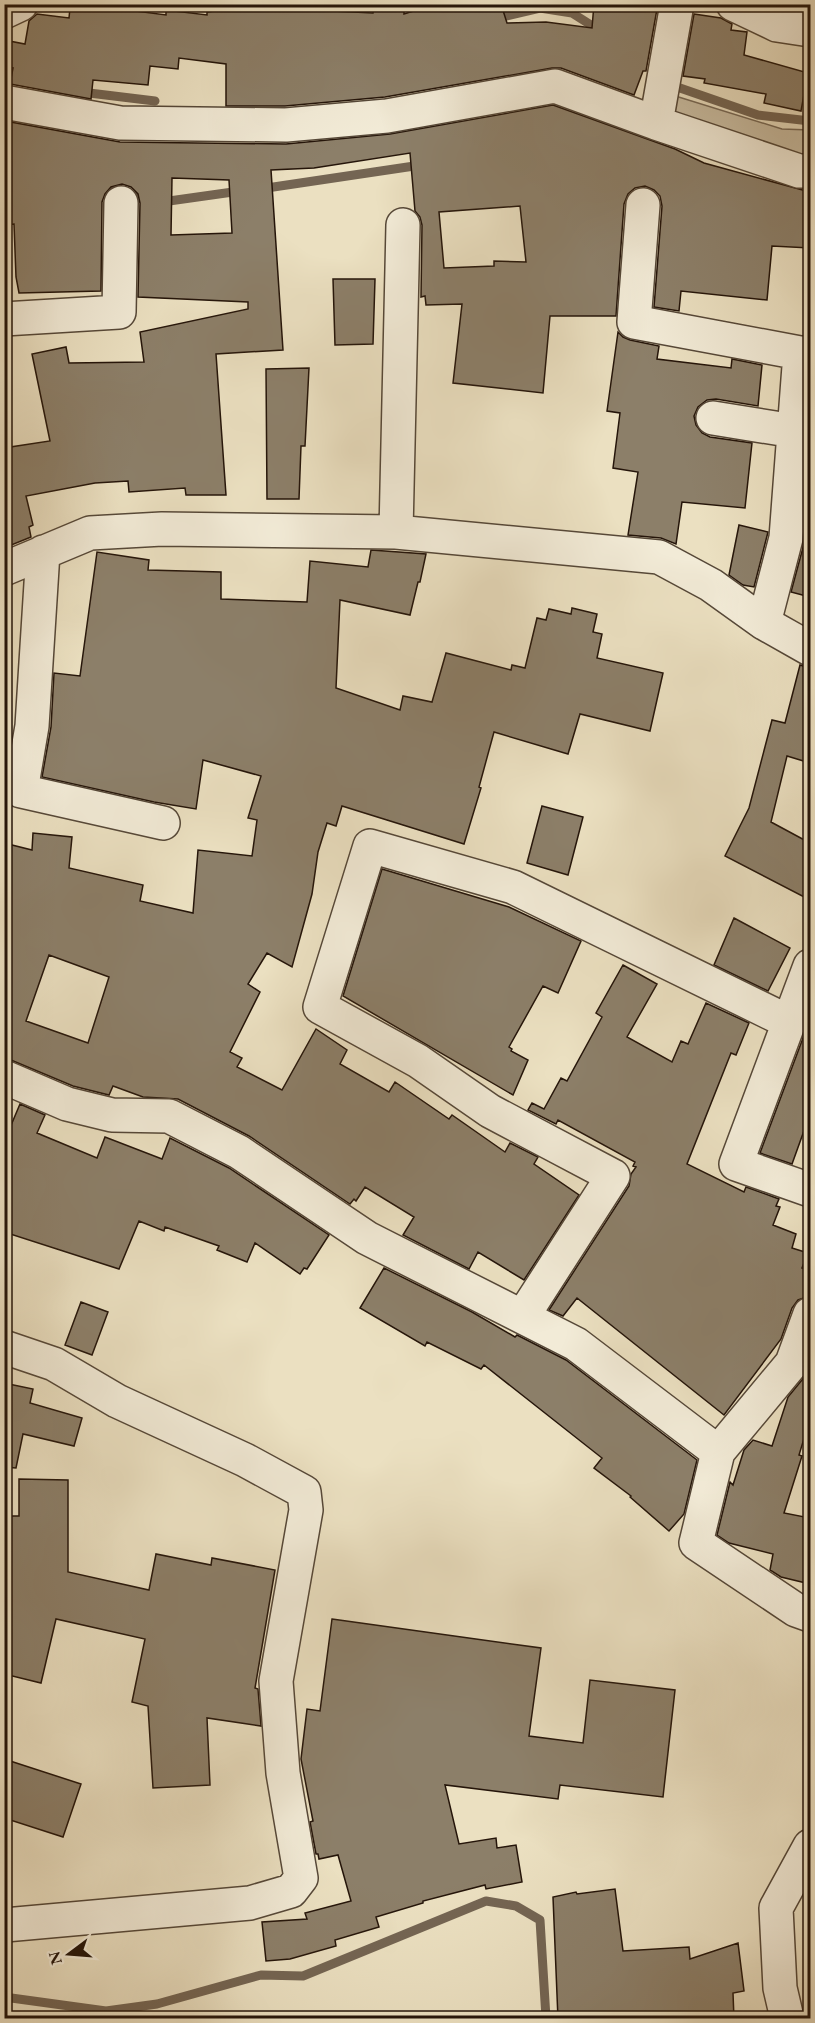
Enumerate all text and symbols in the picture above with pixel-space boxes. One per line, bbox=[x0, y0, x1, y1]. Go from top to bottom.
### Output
north arrow bbox=[39, 1924, 99, 1984]
text: N bbox=[43, 1949, 67, 1967]

